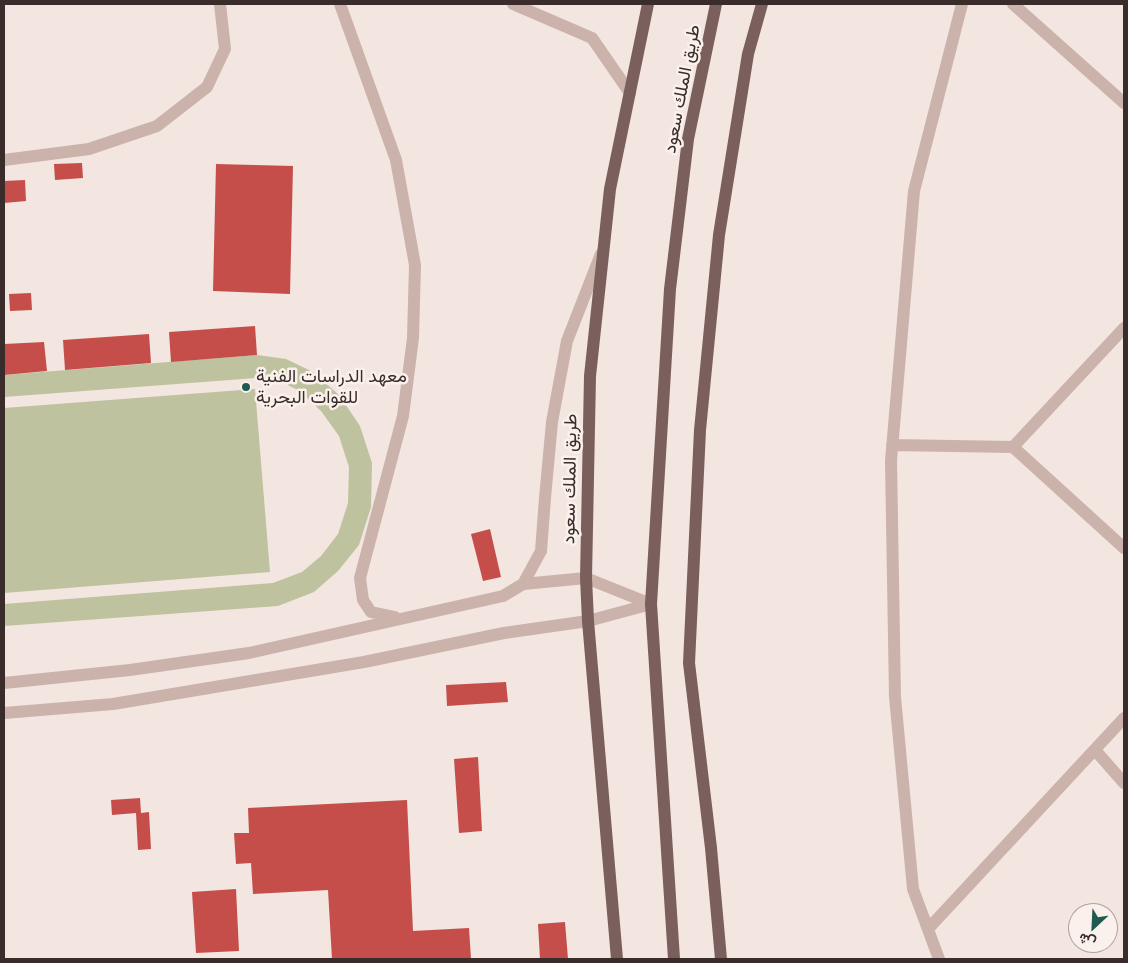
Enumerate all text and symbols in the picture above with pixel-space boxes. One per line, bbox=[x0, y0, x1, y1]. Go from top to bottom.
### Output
street label: طريق الملك سعود bbox=[659, 23, 705, 155]
place label: معهد الدراسات الفنية للقوات البحرية bbox=[256, 366, 407, 408]
marker: معهد الدراسات الفنية للقوات البحرية bbox=[240, 381, 252, 393]
street label: طريق الملك سعود bbox=[558, 414, 582, 544]
north arrow bbox=[1068, 903, 1118, 953]
text: ش bbox=[1076, 929, 1099, 952]

